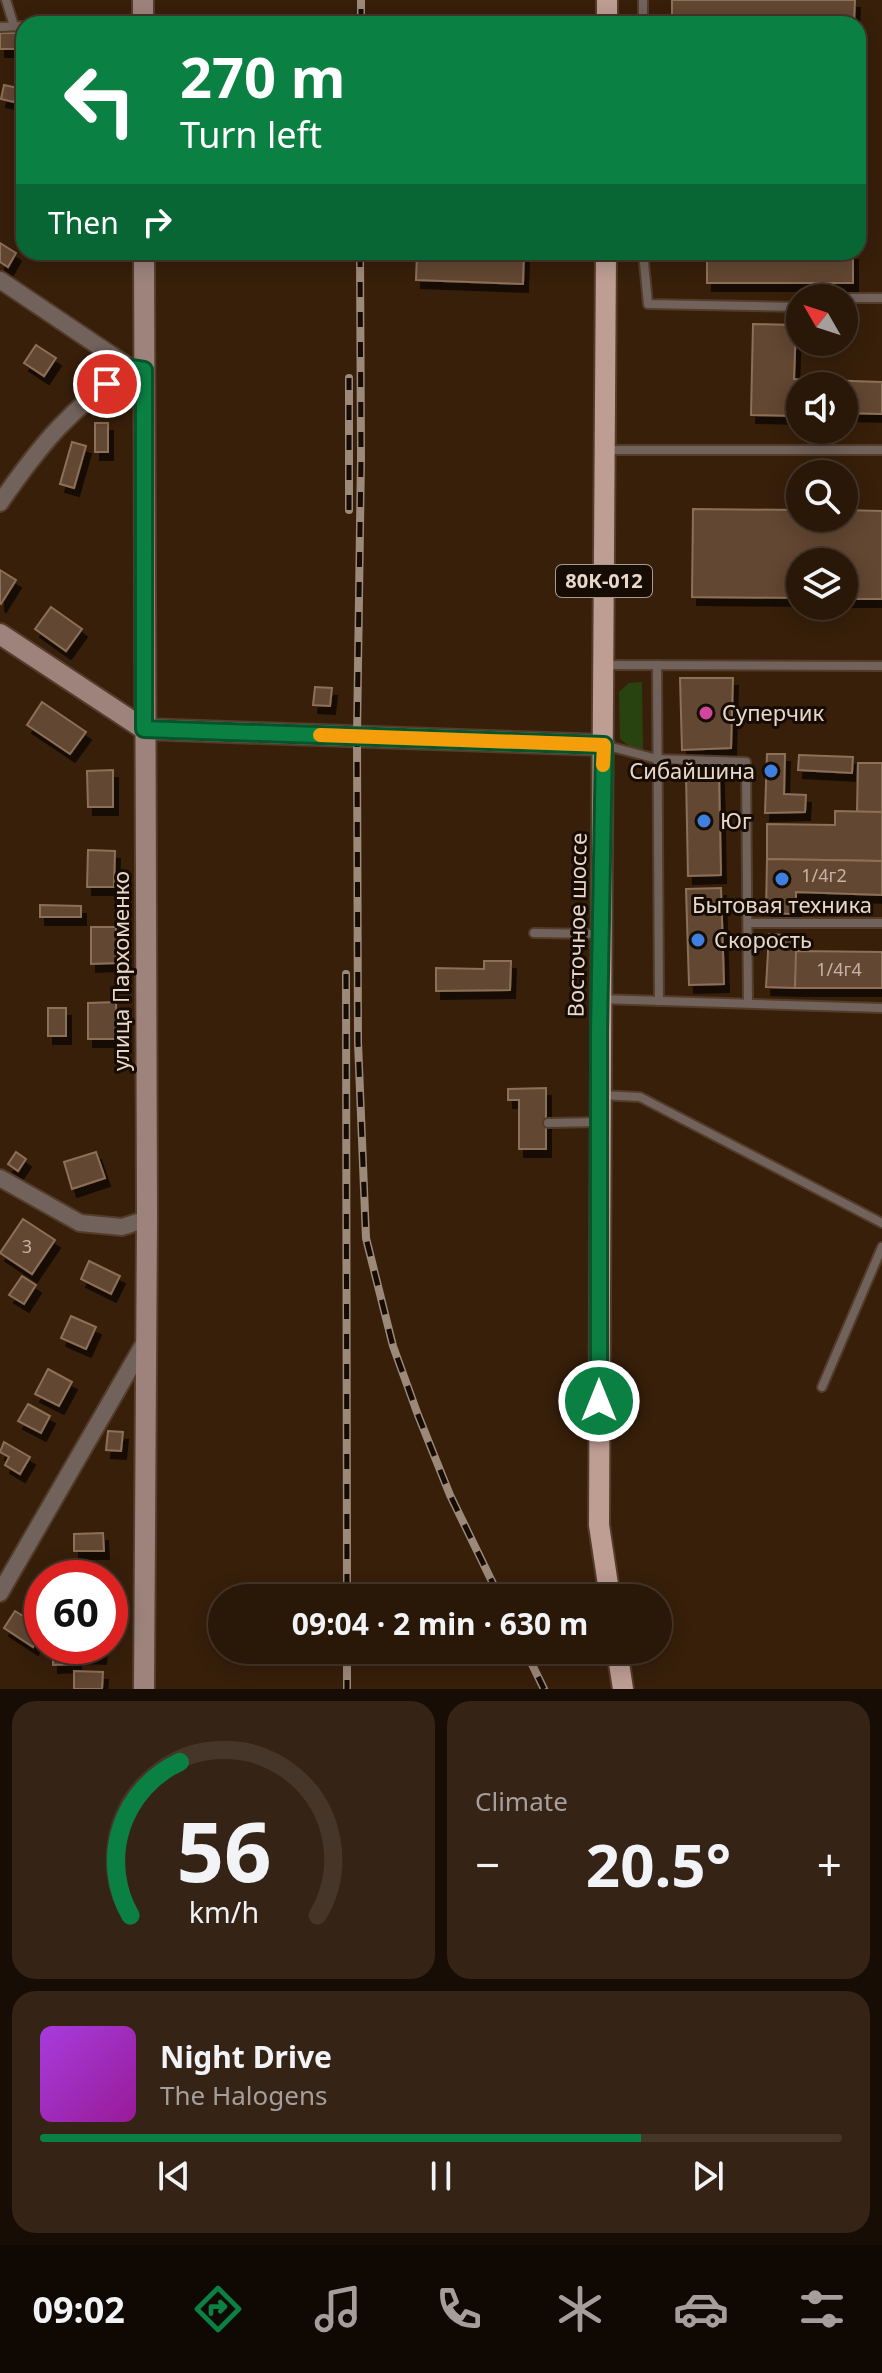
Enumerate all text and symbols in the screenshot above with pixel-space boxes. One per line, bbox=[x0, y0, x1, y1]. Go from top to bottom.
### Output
text: 270 m bbox=[180, 38, 345, 114]
icon: left bbox=[48, 48, 152, 152]
text: Turn left bbox=[180, 110, 322, 159]
icon: right bbox=[135, 200, 179, 244]
text: Then bbox=[48, 202, 119, 243]
north arrow bbox=[786, 284, 858, 356]
map controls bbox=[786, 284, 858, 620]
pin bbox=[73, 350, 141, 418]
icon: arrive bbox=[85, 362, 129, 406]
button: sound bbox=[786, 372, 858, 444]
button: search bbox=[786, 460, 858, 532]
button: layers bbox=[786, 548, 858, 620]
road number: 80К-012 bbox=[556, 565, 652, 597]
place label: Суперчик bbox=[722, 697, 825, 727]
marker: Суперчик bbox=[697, 704, 715, 722]
place label: Сибайшина bbox=[629, 755, 755, 785]
marker: Сибайшина bbox=[762, 762, 780, 780]
place label: Юг bbox=[720, 805, 752, 835]
marker: Юг bbox=[695, 812, 713, 830]
street label: Восточное шоссе bbox=[559, 832, 593, 1018]
house number: 1/4г2 bbox=[801, 863, 847, 887]
marker: Бытовая техника bbox=[773, 870, 791, 888]
street label: улица Пархоменко bbox=[105, 871, 135, 1071]
place label: Бытовая техника bbox=[692, 889, 872, 919]
place label: Скорость bbox=[714, 924, 812, 954]
marker: Скорость bbox=[689, 931, 707, 949]
house number: 1/4г4 bbox=[816, 957, 862, 981]
house number: 3 bbox=[22, 1234, 32, 1258]
position arrow bbox=[557, 1359, 641, 1443]
speed limit sign: 60 bbox=[24, 1560, 128, 1664]
text: 09:04 · 2 min · 630 m bbox=[292, 1603, 588, 1644]
text: Climate bbox=[475, 1783, 568, 1819]
text: 56 bbox=[176, 1793, 271, 1906]
text: 20.5° bbox=[586, 1823, 731, 1905]
text: − bbox=[475, 1834, 500, 1894]
text: + bbox=[817, 1834, 842, 1894]
text: km/h bbox=[188, 1892, 259, 1931]
text: Night Drive bbox=[160, 2036, 332, 2077]
text: The Halogens bbox=[160, 2077, 327, 2113]
icon: previous bbox=[152, 2154, 196, 2198]
icon: pause bbox=[419, 2154, 463, 2198]
icon: next bbox=[686, 2154, 730, 2198]
icon: directions bbox=[190, 2281, 246, 2337]
icon: music bbox=[310, 2281, 366, 2337]
icon: phone bbox=[431, 2281, 487, 2337]
icon: climate bbox=[552, 2281, 608, 2337]
icon: car bbox=[673, 2281, 729, 2337]
icon: filters bbox=[794, 2281, 850, 2337]
text: 09:02 bbox=[32, 2285, 125, 2334]

